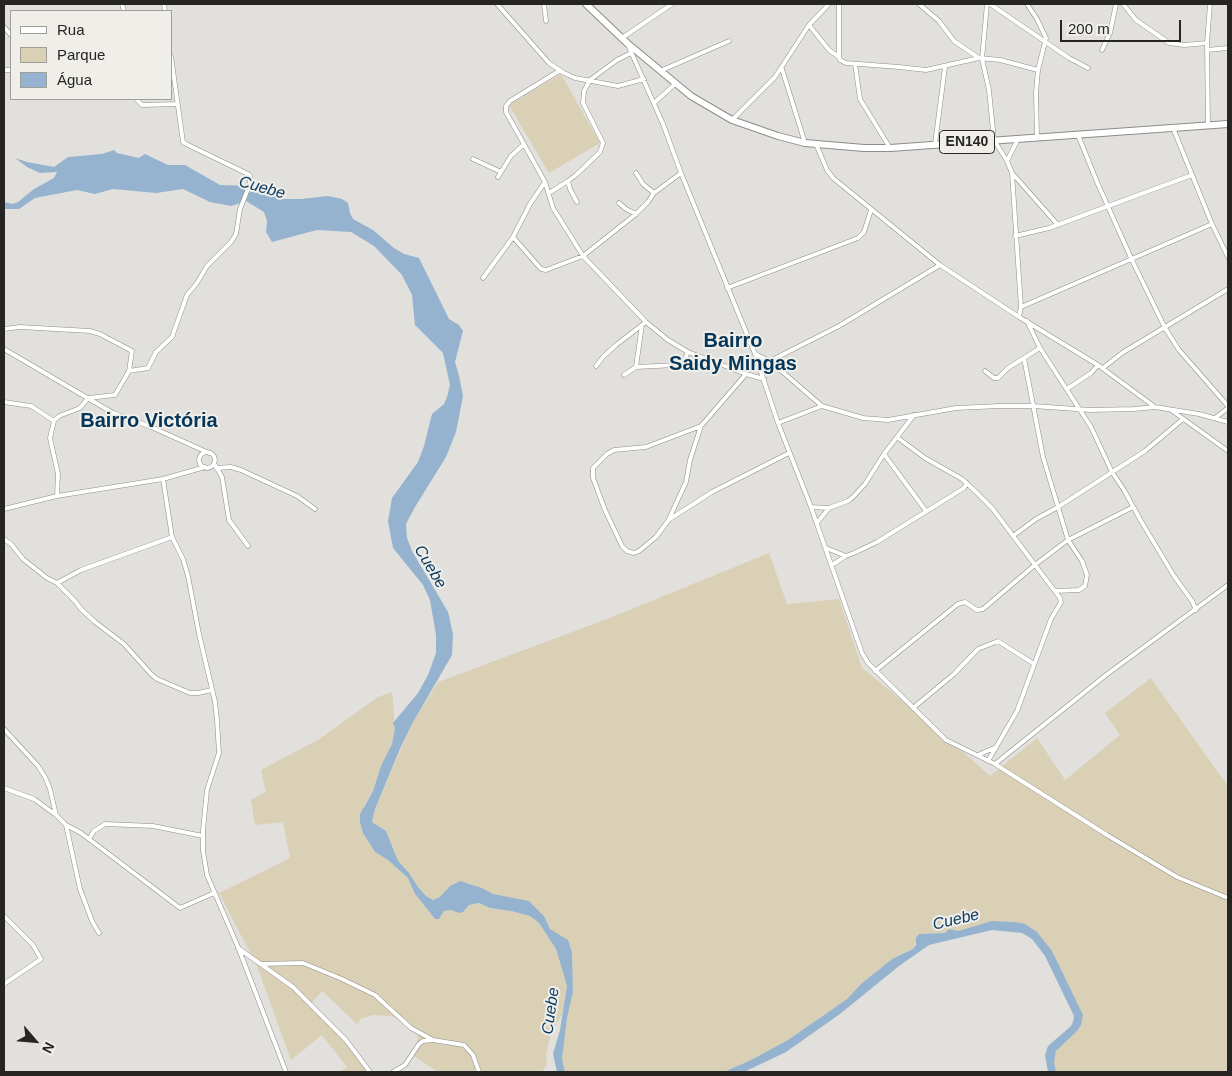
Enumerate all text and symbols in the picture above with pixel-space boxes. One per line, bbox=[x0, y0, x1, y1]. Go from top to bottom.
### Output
legend bbox=[10, 10, 172, 100]
scale bar bbox=[1062, 10, 1183, 42]
text: 200 m bbox=[1068, 20, 1110, 37]
text: Rua bbox=[57, 21, 85, 38]
text: Parque bbox=[57, 46, 105, 63]
text: Água bbox=[57, 71, 92, 88]
road number: EN140 bbox=[940, 130, 994, 154]
water label: Cuebe bbox=[237, 172, 287, 204]
district label: Bairro Saidy Mingas bbox=[669, 329, 797, 376]
district label: Bairro Victória bbox=[80, 409, 218, 433]
water label: Cuebe bbox=[410, 542, 450, 592]
water label: Cuebe bbox=[931, 905, 981, 935]
water label: Cuebe bbox=[538, 986, 564, 1036]
north arrow bbox=[10, 1016, 60, 1066]
text: N bbox=[39, 1040, 58, 1056]

